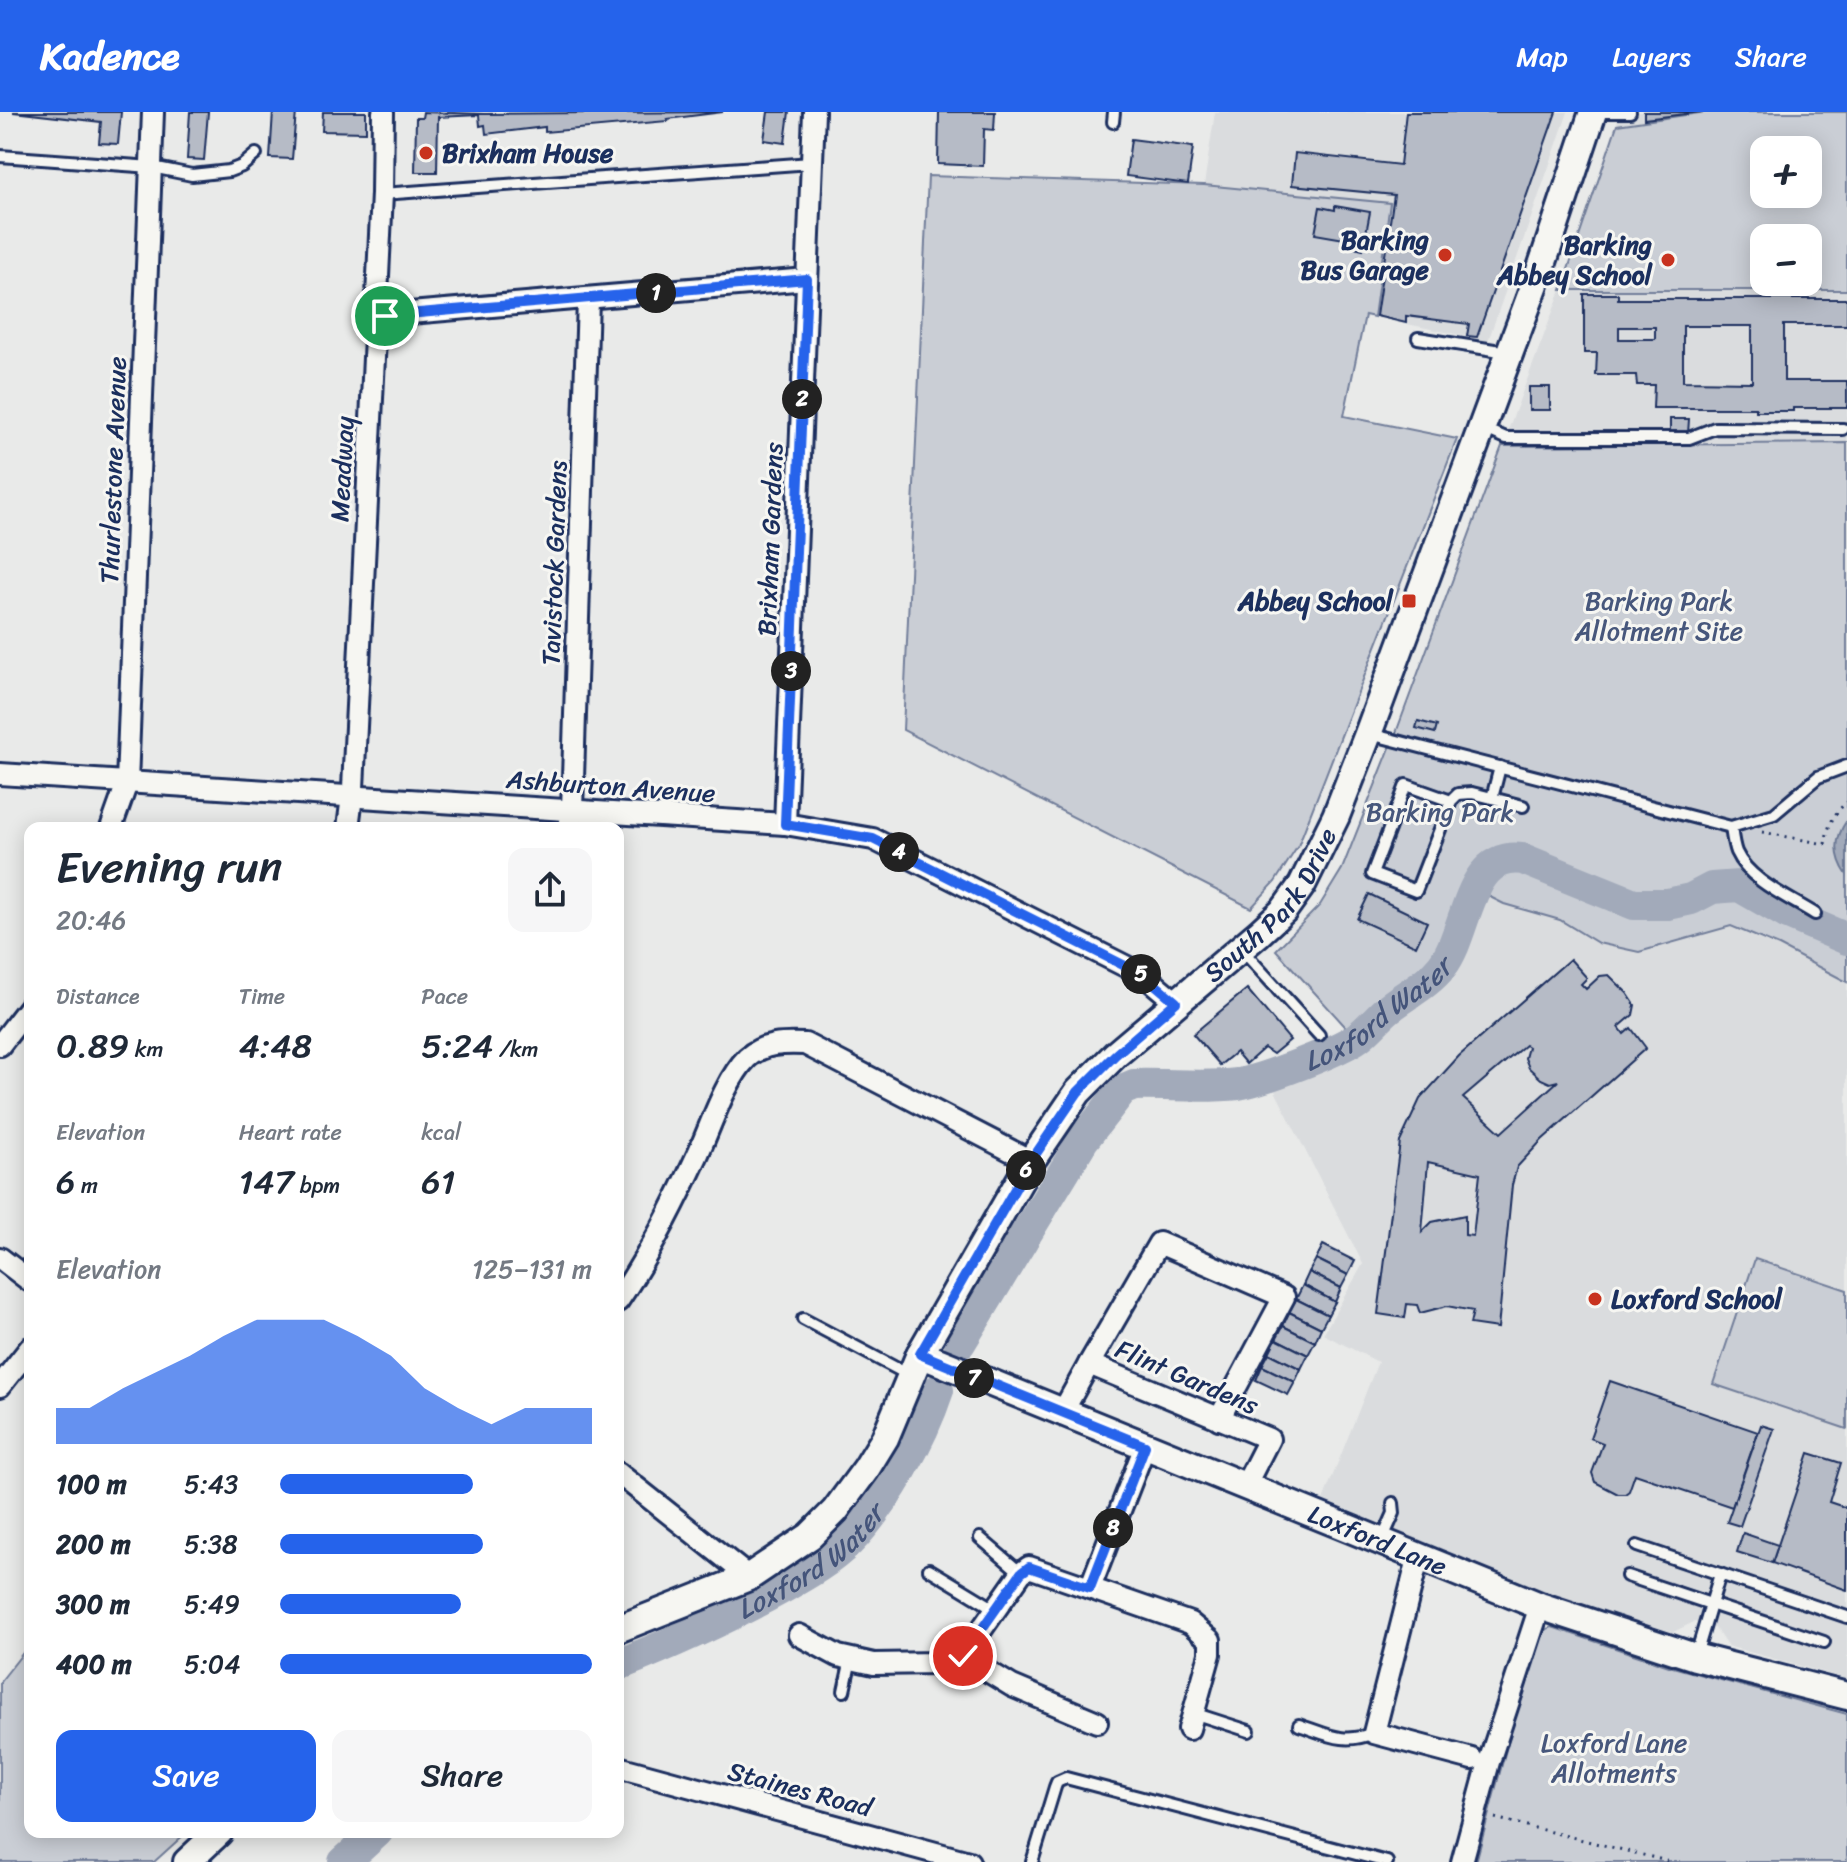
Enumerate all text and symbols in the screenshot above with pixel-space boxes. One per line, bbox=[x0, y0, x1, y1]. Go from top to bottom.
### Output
text: Kadence bbox=[40, 23, 180, 90]
text: Map bbox=[1516, 32, 1568, 81]
text: Layers bbox=[1612, 32, 1691, 81]
text: Share bbox=[1735, 32, 1807, 81]
place label: Brixham House bbox=[442, 130, 614, 176]
map controls bbox=[1750, 136, 1822, 296]
button: + bbox=[1750, 136, 1822, 208]
marker: Brixham House bbox=[417, 144, 435, 162]
place label: Barking Bus Garage bbox=[1300, 217, 1430, 293]
place label: Barking Abbey School bbox=[1496, 222, 1654, 298]
button: − bbox=[1750, 224, 1822, 296]
marker: Barking Bus Garage bbox=[1436, 246, 1454, 264]
marker: Barking Abbey School bbox=[1659, 251, 1677, 269]
pin: 1 bbox=[636, 273, 676, 313]
text: 1 bbox=[651, 273, 661, 312]
pin bbox=[351, 282, 419, 350]
icon: arrive bbox=[363, 294, 407, 338]
street label: Thurlestone Avenue bbox=[86, 355, 140, 585]
pin: 2 bbox=[782, 379, 822, 419]
text: 2 bbox=[796, 379, 808, 418]
street label: Meadway bbox=[316, 414, 368, 523]
street label: Brixham Gardens bbox=[744, 441, 796, 637]
street label: Tavistock Gardens bbox=[527, 459, 581, 666]
place label: Abbey School bbox=[1237, 578, 1395, 624]
park label: Barking Park Allotment Site bbox=[1574, 578, 1743, 654]
marker: Abbey School bbox=[1400, 592, 1418, 610]
pin: 3 bbox=[771, 651, 811, 691]
text: 3 bbox=[785, 651, 797, 690]
street label: Ashburton Avenue bbox=[504, 756, 717, 816]
park label: Barking Park bbox=[1366, 789, 1514, 835]
street label: South Park Drive bbox=[1193, 820, 1350, 994]
text: Evening run bbox=[56, 828, 282, 906]
pin: 4 bbox=[879, 832, 919, 872]
text: 4 bbox=[892, 832, 906, 871]
button: share bbox=[508, 848, 592, 932]
text: 20:46 bbox=[56, 897, 126, 943]
water label: Loxford Water bbox=[1296, 943, 1468, 1085]
pin: 5 bbox=[1121, 954, 1161, 994]
text: 5 bbox=[1134, 954, 1148, 993]
text: Distance bbox=[56, 977, 140, 1016]
text: Time bbox=[239, 977, 285, 1016]
text: Pace bbox=[421, 977, 468, 1016]
text: 0.89 bbox=[56, 1016, 129, 1076]
text: 4:48 bbox=[239, 1016, 312, 1076]
text: 5:24 bbox=[421, 1016, 493, 1076]
text: km bbox=[129, 1030, 163, 1069]
text: /km bbox=[493, 1030, 538, 1069]
text: Elevation bbox=[56, 1113, 145, 1152]
text: Heart rate bbox=[239, 1113, 342, 1152]
text: kcal bbox=[421, 1113, 461, 1152]
pin: 6 bbox=[1006, 1150, 1046, 1190]
text: 6 bbox=[1020, 1150, 1032, 1189]
text: 6 bbox=[56, 1152, 75, 1212]
text: 147 bbox=[239, 1152, 294, 1212]
text: 61 bbox=[421, 1152, 455, 1212]
text: m bbox=[75, 1166, 98, 1205]
text: bpm bbox=[294, 1166, 340, 1205]
text: Elevation bbox=[56, 1246, 161, 1292]
text: 125–131 m bbox=[472, 1246, 592, 1292]
place label: Loxford School bbox=[1611, 1276, 1783, 1322]
marker: Loxford School bbox=[1586, 1290, 1604, 1308]
street label: Flint Gardens bbox=[1108, 1326, 1267, 1428]
pin: 7 bbox=[954, 1358, 994, 1398]
text: 7 bbox=[968, 1358, 980, 1397]
text: 100 m bbox=[56, 1461, 127, 1507]
text: 5:43 bbox=[184, 1461, 238, 1507]
water label: Loxford Water bbox=[728, 1490, 900, 1633]
street label: Loxford Lane bbox=[1301, 1491, 1454, 1589]
pin: 8 bbox=[1093, 1508, 1133, 1548]
text: 8 bbox=[1106, 1508, 1120, 1547]
text: 200 m bbox=[56, 1521, 131, 1567]
text: 5:38 bbox=[184, 1521, 238, 1567]
text: 300 m bbox=[56, 1581, 130, 1627]
text: 5:49 bbox=[184, 1581, 240, 1627]
pin bbox=[929, 1622, 997, 1690]
icon: check bbox=[941, 1634, 985, 1678]
text: 400 m bbox=[56, 1641, 132, 1687]
text: 5:04 bbox=[184, 1641, 240, 1687]
park label: Loxford Lane Allotments bbox=[1541, 1720, 1687, 1796]
button: Save bbox=[56, 1730, 316, 1822]
button: Share bbox=[332, 1730, 592, 1822]
street label: Staines Road bbox=[723, 1748, 879, 1831]

